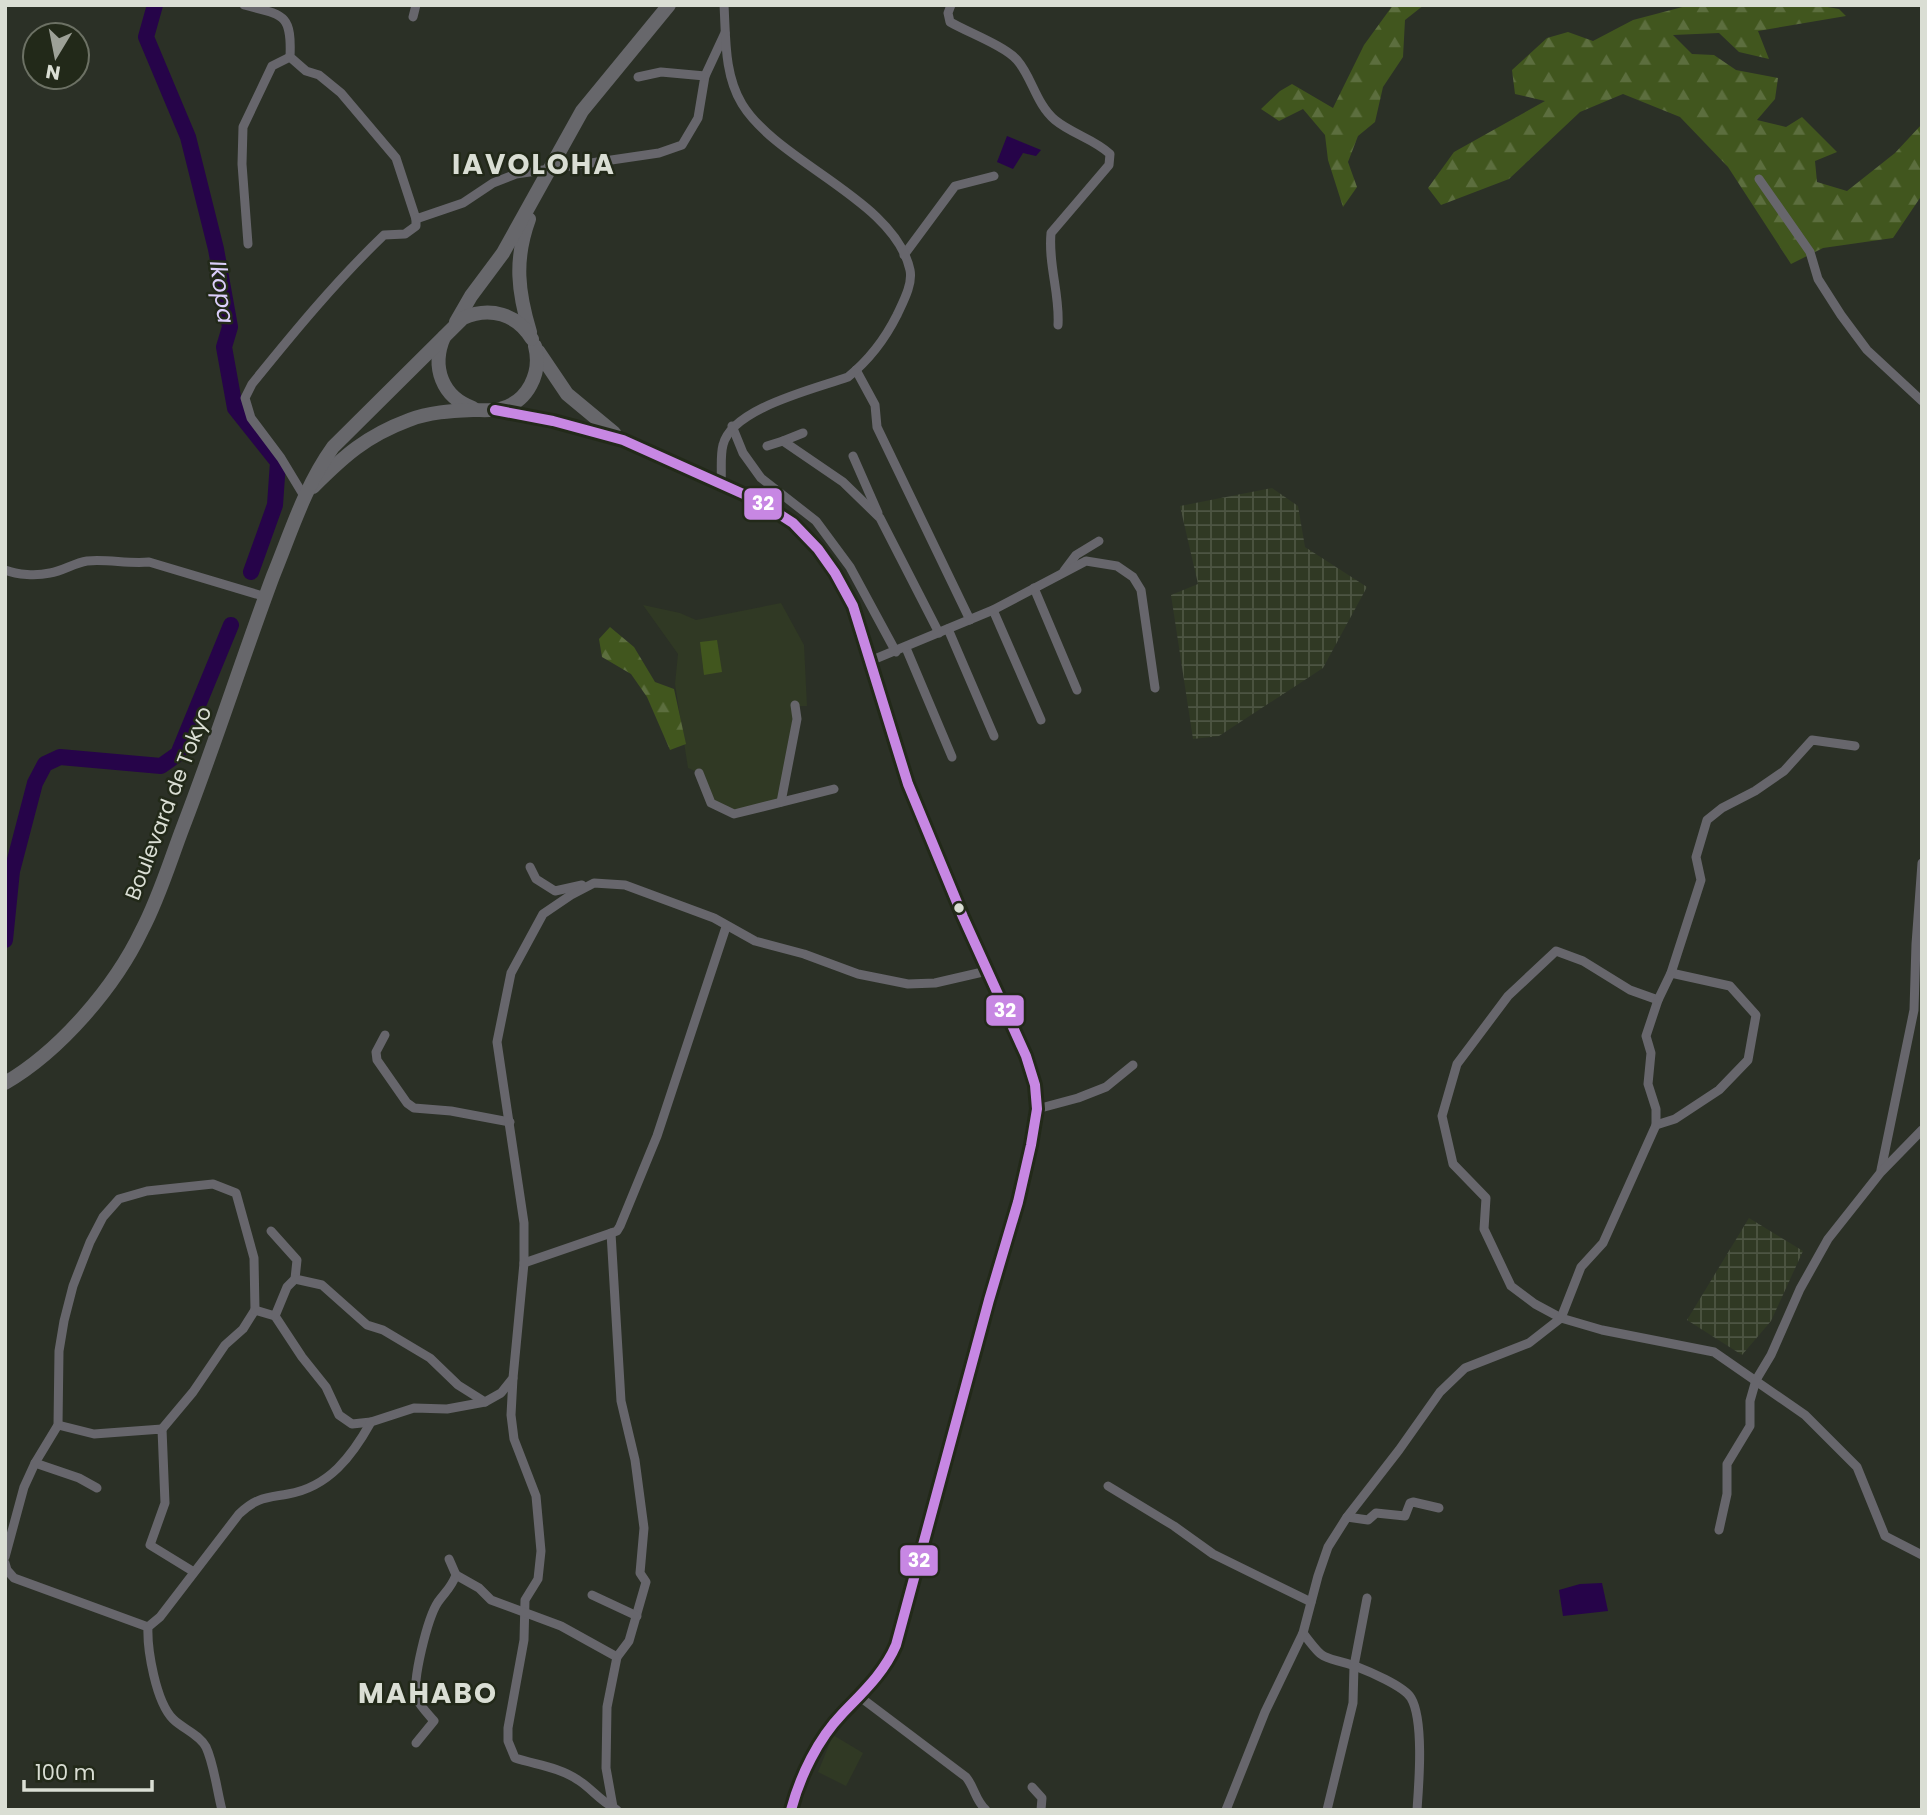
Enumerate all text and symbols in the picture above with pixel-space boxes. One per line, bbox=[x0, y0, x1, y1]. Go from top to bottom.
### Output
north arrow bbox=[21, 21, 91, 91]
text: N bbox=[44, 58, 63, 87]
district label: IAVOLOHA bbox=[452, 145, 616, 184]
water label: Ikopa bbox=[202, 258, 242, 326]
line badge: 32 bbox=[743, 487, 783, 521]
text: 32 bbox=[752, 490, 774, 517]
street label: Boulevard de Tokyo bbox=[118, 702, 218, 904]
unlabelled marker bbox=[952, 901, 966, 915]
line badge: 32 bbox=[985, 994, 1025, 1027]
text: 32 bbox=[994, 997, 1016, 1024]
line badge: 32 bbox=[899, 1544, 939, 1577]
text: 32 bbox=[908, 1547, 930, 1574]
district label: MAHABO bbox=[358, 1674, 498, 1713]
scale bar bbox=[24, 1748, 152, 1792]
text: 100 m bbox=[35, 1758, 95, 1787]

